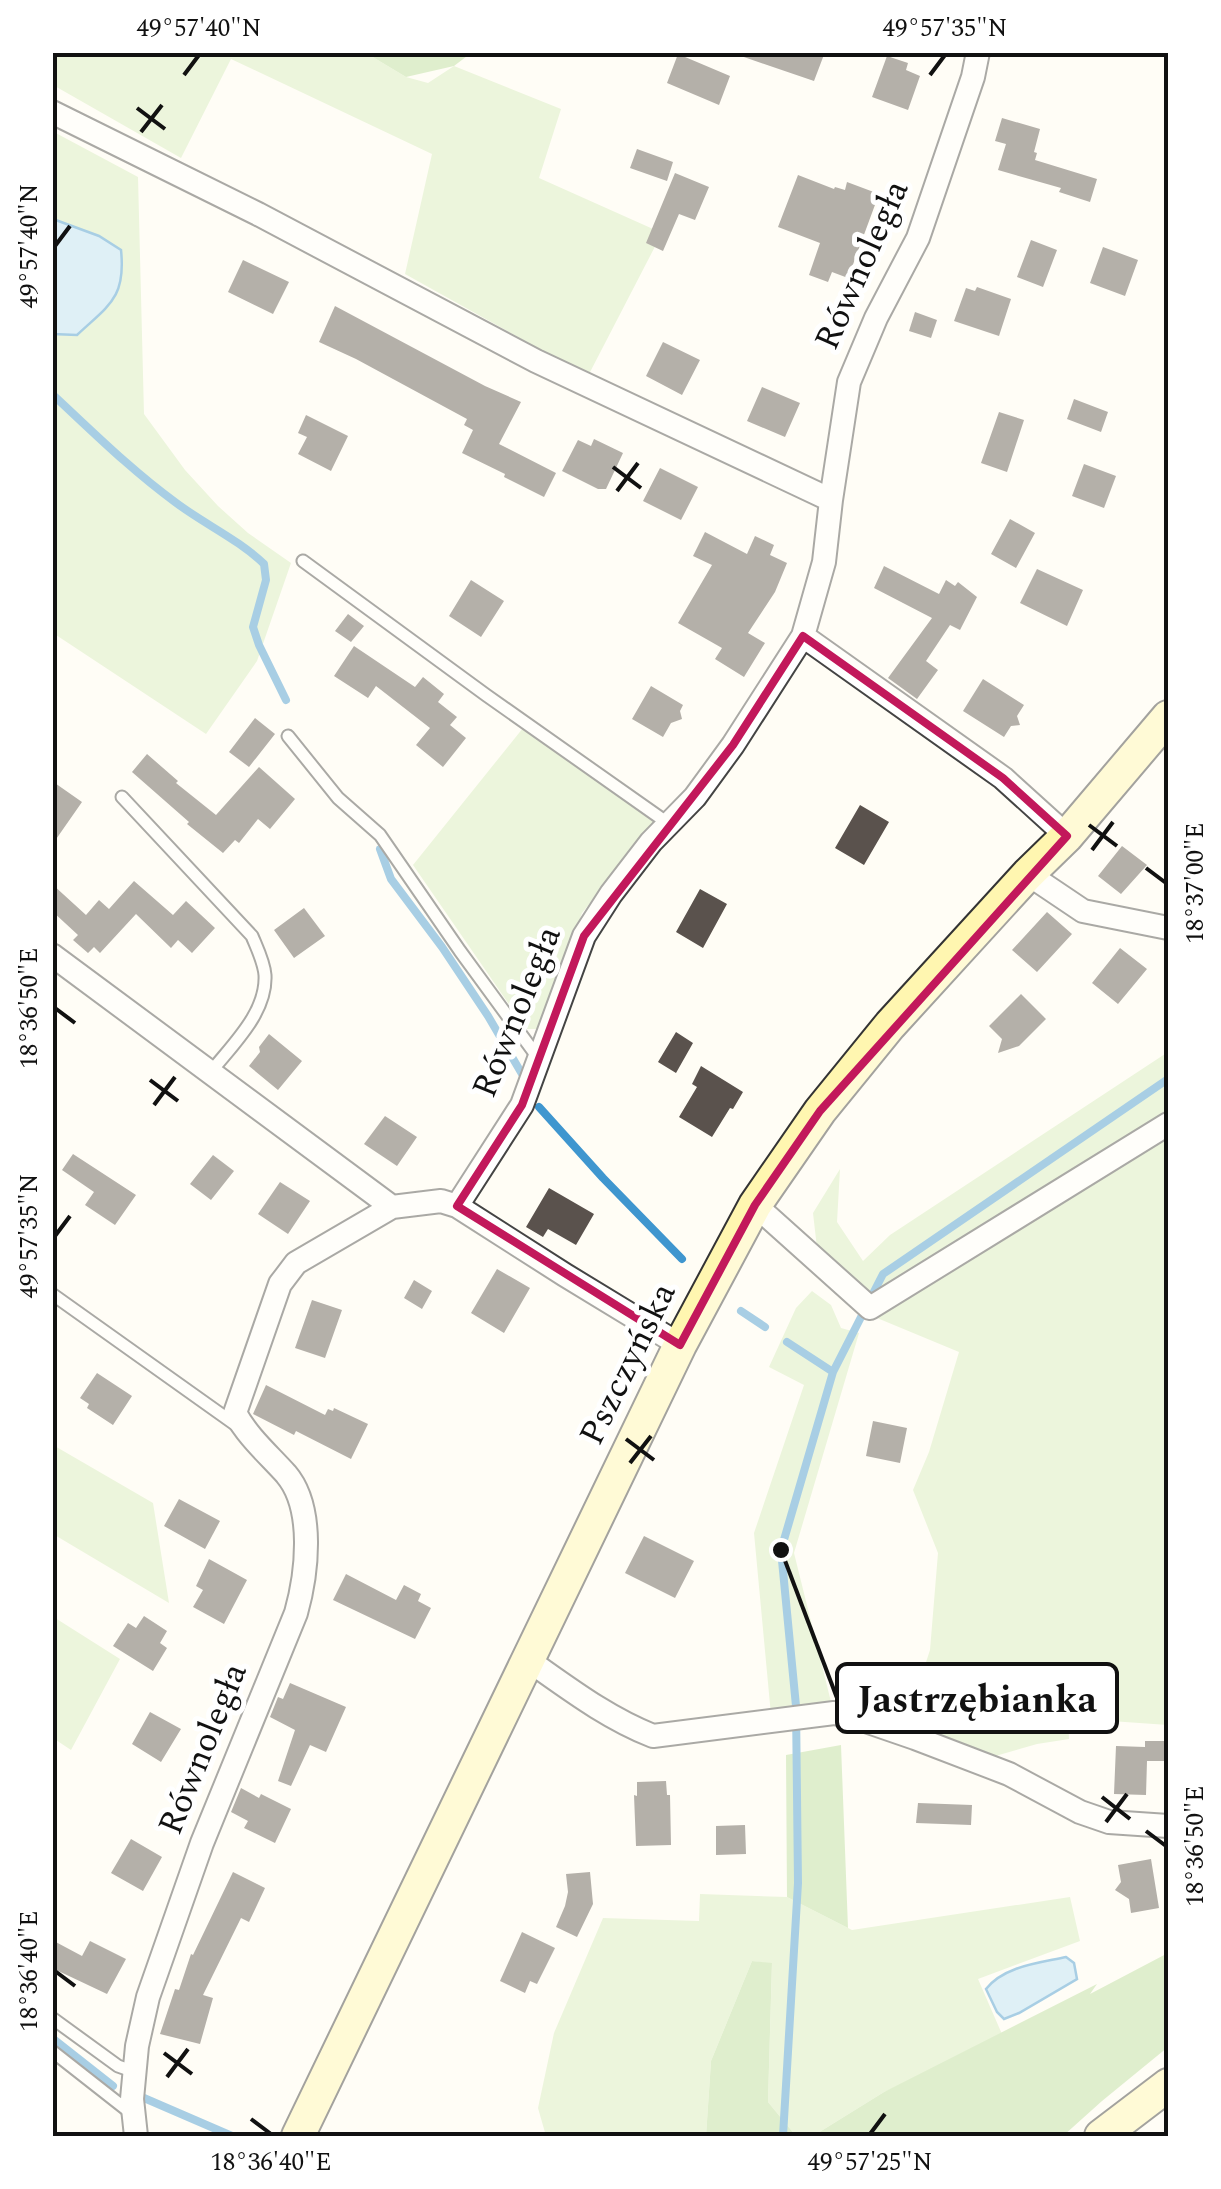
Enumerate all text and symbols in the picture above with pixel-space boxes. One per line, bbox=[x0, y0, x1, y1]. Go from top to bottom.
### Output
text: 49°57'40"N bbox=[137, 10, 261, 48]
text: 49°57'35"N bbox=[883, 10, 1007, 48]
street label: Równoległa bbox=[801, 172, 923, 358]
text: 49°57'40"N bbox=[11, 184, 49, 308]
text: 18°37'00"E bbox=[1177, 822, 1215, 944]
street label: Równoległa bbox=[459, 918, 575, 1106]
text: 18°36'50"E bbox=[11, 947, 49, 1069]
text: 49°57'35"N bbox=[11, 1174, 49, 1298]
street label: Pszczyńska bbox=[566, 1274, 690, 1454]
street label: Równoległa bbox=[145, 1655, 261, 1843]
callout: Jastrzębianka bbox=[837, 1664, 1117, 1732]
text: Jastrzębianka bbox=[857, 1672, 1098, 1730]
text: 18°36'50"E bbox=[1177, 1785, 1215, 1907]
text: 18°36'40"E bbox=[11, 1910, 49, 2032]
text: 18°36'40"E bbox=[210, 2144, 332, 2182]
text: 49°57'25"N bbox=[808, 2144, 932, 2182]

